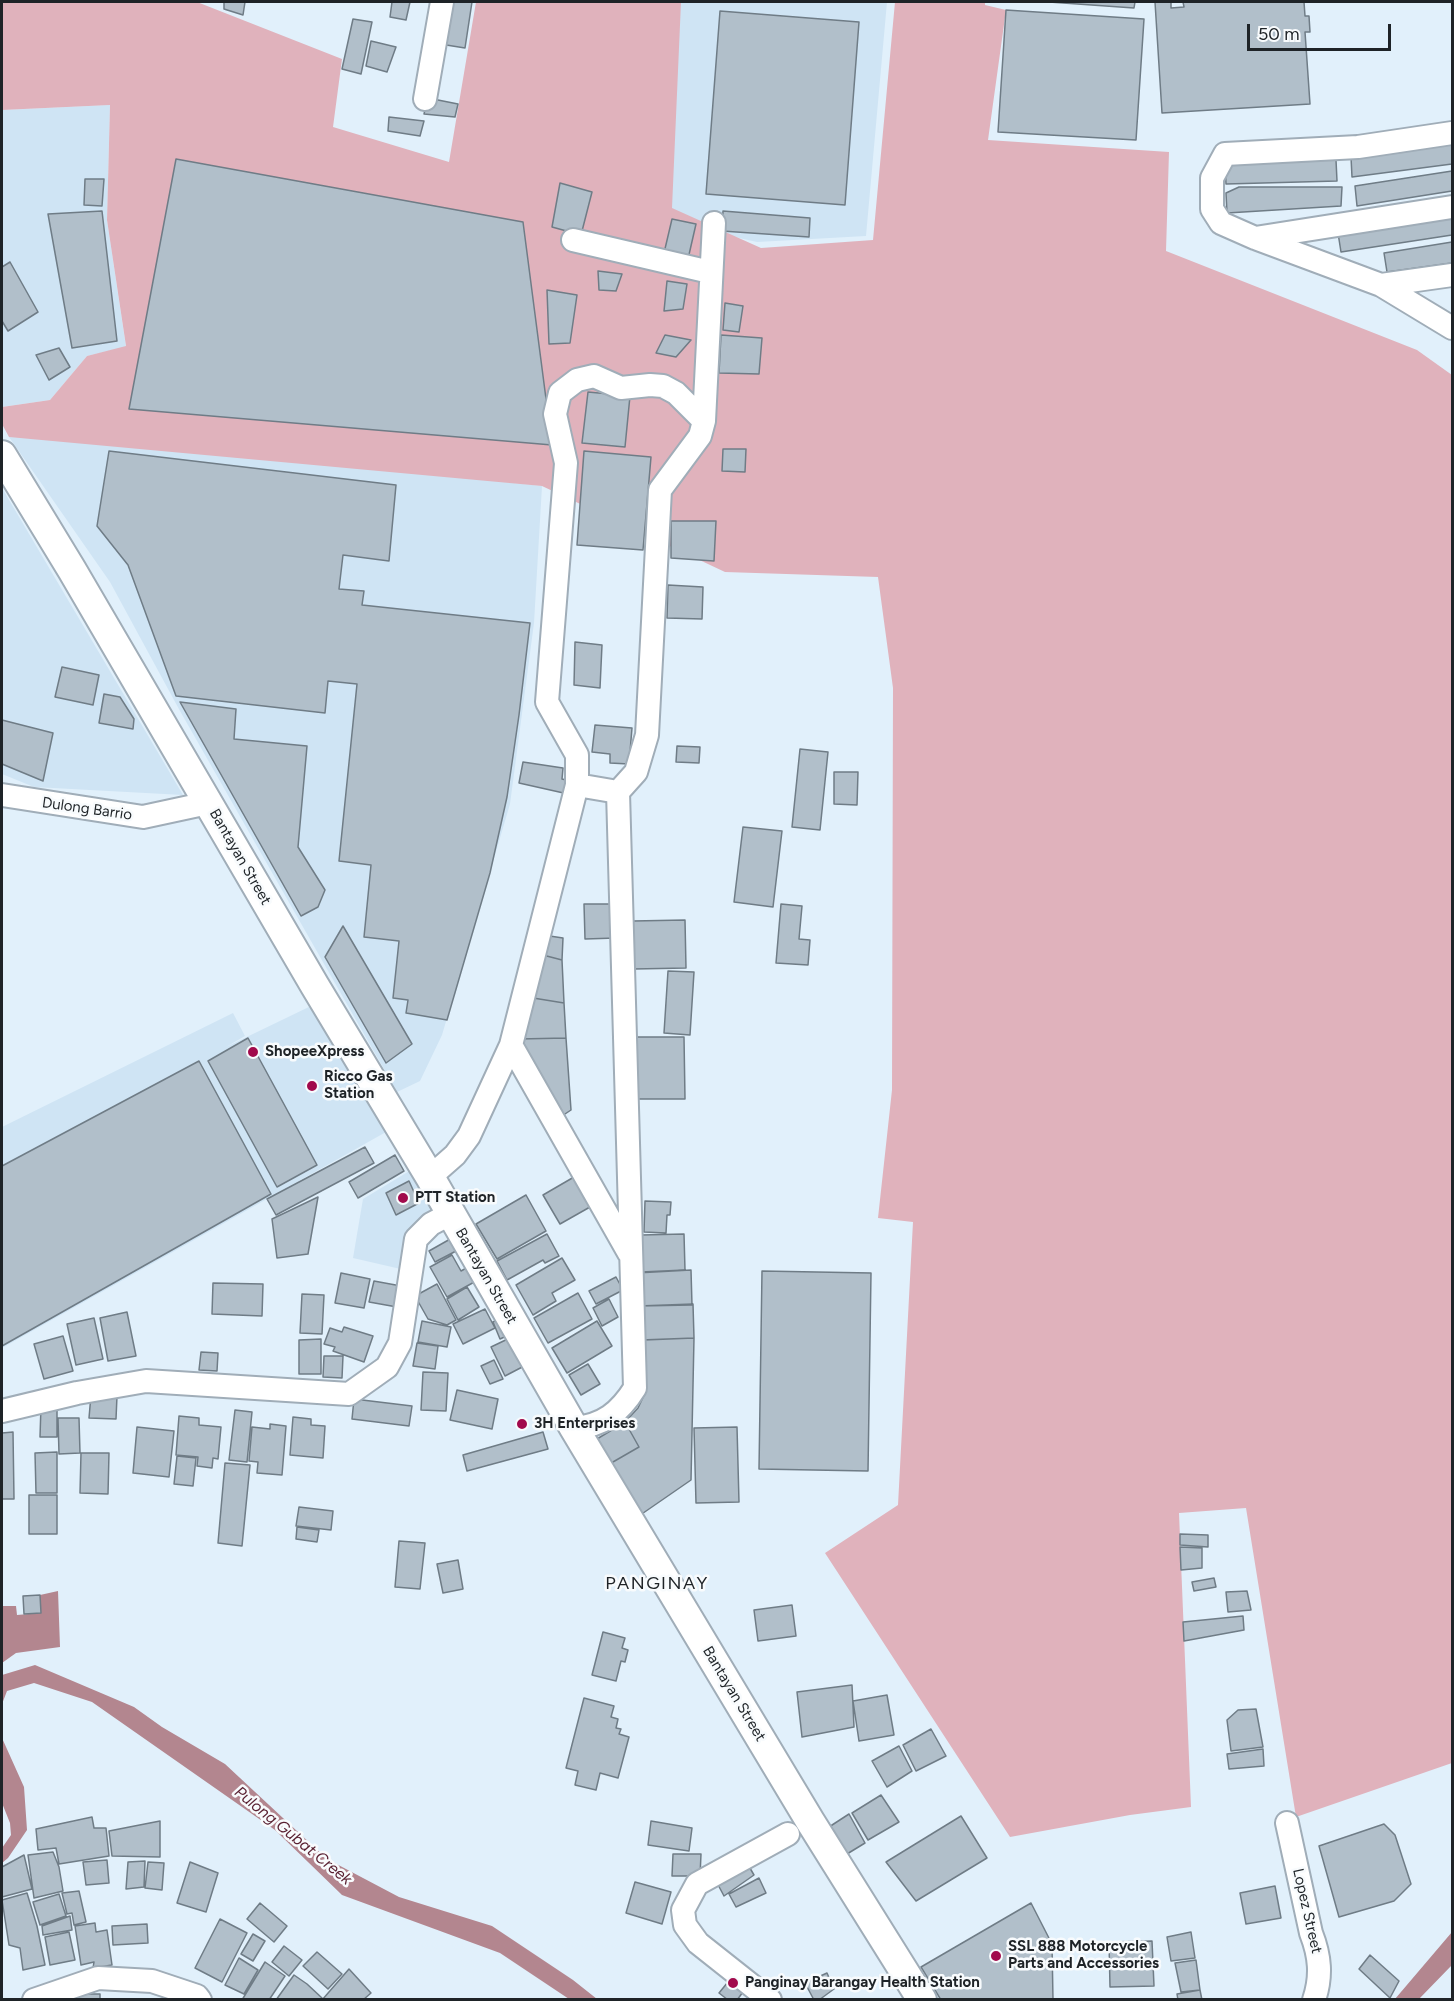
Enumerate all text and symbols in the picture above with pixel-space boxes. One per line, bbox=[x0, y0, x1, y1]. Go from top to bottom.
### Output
scale bar bbox=[1250, 12, 1394, 50]
text: 50 m bbox=[1258, 23, 1300, 45]
street label: Dulong Barrio bbox=[41, 794, 133, 824]
street label: Bantayan Street bbox=[205, 806, 275, 908]
place label: ShopeeXpress bbox=[265, 1043, 364, 1061]
marker: ShopeeXpress bbox=[246, 1045, 260, 1059]
place label: Ricco Gas Station bbox=[324, 1068, 392, 1103]
marker: Ricco Gas Station bbox=[305, 1079, 319, 1093]
place label: PTT Station bbox=[415, 1189, 495, 1207]
marker: PTT Station bbox=[396, 1191, 410, 1205]
street label: Bantayan Street bbox=[451, 1225, 521, 1327]
place label: 3H Enterprises bbox=[534, 1415, 635, 1433]
marker: 3H Enterprises bbox=[515, 1417, 529, 1431]
district label: PANGINAY bbox=[605, 1573, 709, 1595]
street label: Bantayan Street bbox=[699, 1643, 769, 1745]
water label: Pulong Gubat Creek bbox=[230, 1783, 356, 1889]
street label: Lopez Street bbox=[1288, 1867, 1326, 1955]
place label: SSL 888 Motorcycle Parts and Accessories bbox=[1008, 1938, 1159, 1973]
marker: SSL 888 Motorcycle Parts and Accessories bbox=[989, 1949, 1003, 1963]
place label: Panginay Barangay Health Station bbox=[745, 1974, 980, 1992]
marker: Panginay Barangay Health Station bbox=[726, 1976, 740, 1990]

